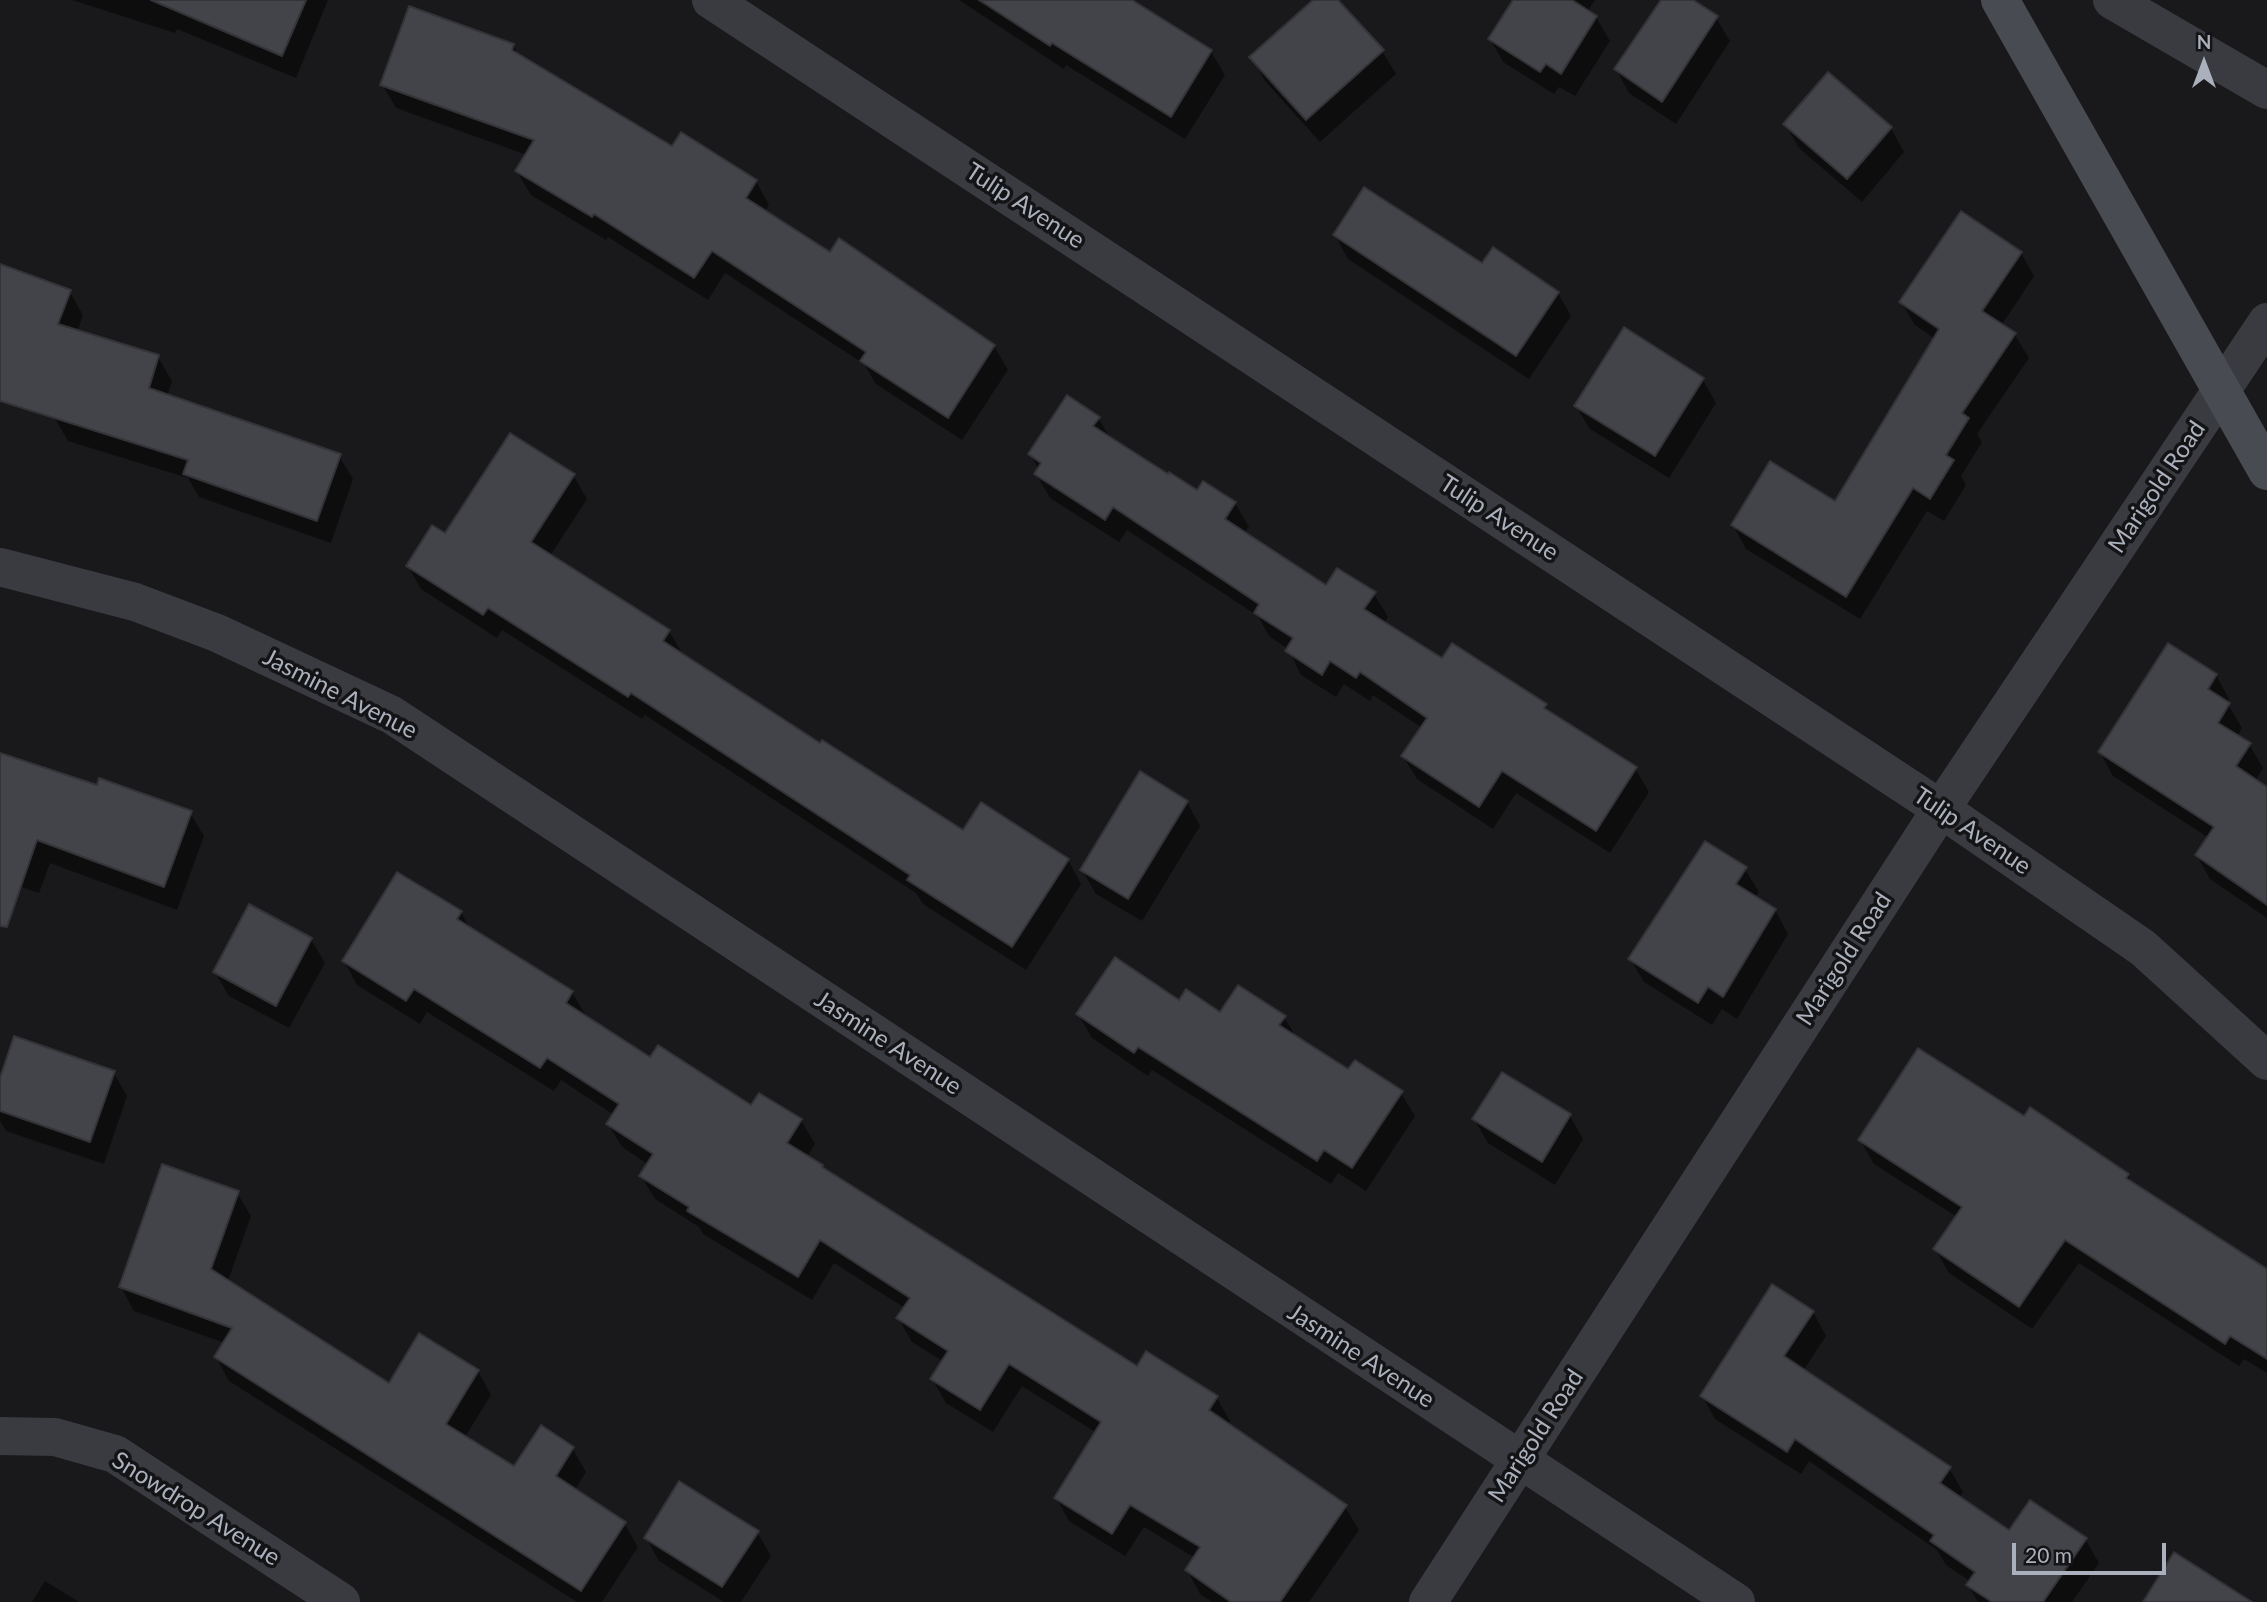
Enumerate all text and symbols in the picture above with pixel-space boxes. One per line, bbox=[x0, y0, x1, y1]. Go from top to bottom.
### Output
north arrow bbox=[2169, 28, 2239, 98]
text: N bbox=[2197, 30, 2211, 53]
street label: Tulip Avenue bbox=[960, 157, 1090, 255]
street label: Marigold Road bbox=[2102, 416, 2212, 558]
street label: Tulip Avenue bbox=[1434, 469, 1564, 567]
street label: Jasmine Avenue bbox=[258, 643, 422, 745]
street label: Tulip Avenue bbox=[1908, 781, 2036, 881]
street label: Marigold Road bbox=[1790, 887, 1898, 1031]
street label: Jasmine Avenue bbox=[809, 985, 967, 1101]
street label: Jasmine Avenue bbox=[1282, 1298, 1440, 1414]
street label: Marigold Road bbox=[1482, 1364, 1590, 1508]
street label: Snowdrop Avenue bbox=[107, 1446, 285, 1572]
scale bar bbox=[2015, 1528, 2169, 1572]
text: 20 m bbox=[2025, 1542, 2072, 1567]

